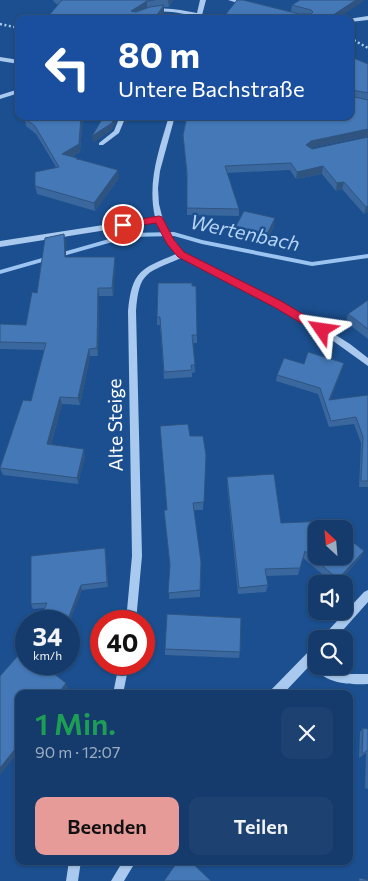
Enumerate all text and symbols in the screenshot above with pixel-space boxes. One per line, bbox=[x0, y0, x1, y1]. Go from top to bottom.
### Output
text: 80 m bbox=[118, 32, 200, 75]
icon: left bbox=[35, 35, 100, 100]
text: Untere Bachstraße bbox=[118, 75, 305, 102]
pin bbox=[102, 204, 144, 246]
water label: Wertenbach bbox=[188, 209, 302, 255]
icon: arrive bbox=[109, 211, 137, 239]
position arrow bbox=[295, 303, 347, 355]
street label: Alte Steige bbox=[102, 378, 127, 472]
north arrow bbox=[308, 520, 352, 565]
map controls bbox=[308, 520, 353, 675]
button: sound bbox=[308, 575, 353, 620]
speed limit sign: 40 bbox=[90, 610, 155, 675]
text: 34 bbox=[33, 621, 62, 651]
button: search bbox=[308, 630, 353, 675]
text: km/h bbox=[33, 648, 62, 662]
text: 1 Min. bbox=[35, 704, 116, 741]
button: close bbox=[281, 707, 333, 759]
text: 90 m · 12:07 bbox=[35, 742, 120, 761]
button: Beenden bbox=[35, 797, 179, 855]
button: Teilen bbox=[189, 797, 333, 855]

